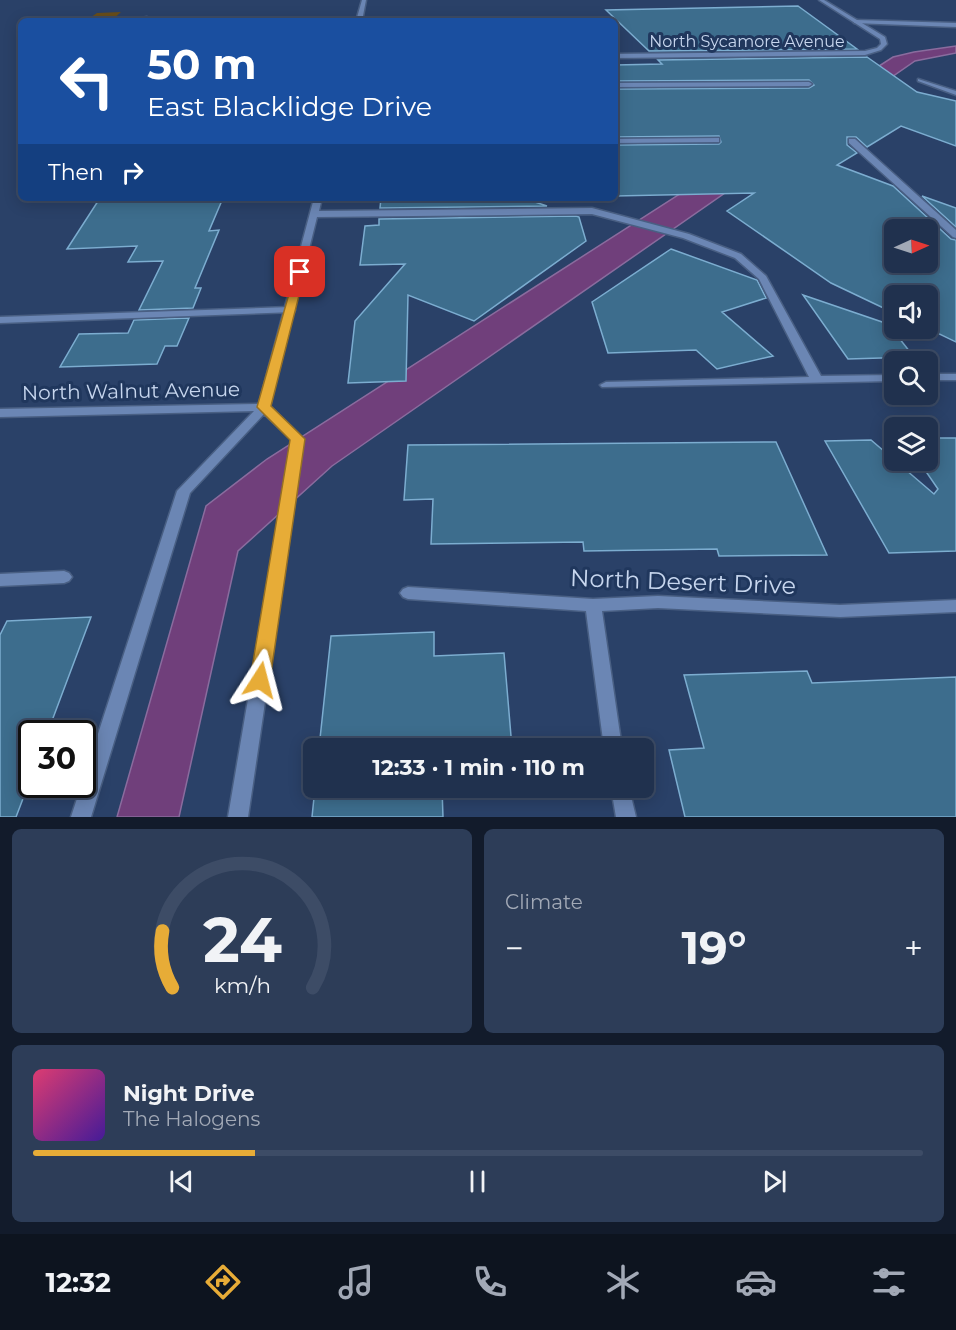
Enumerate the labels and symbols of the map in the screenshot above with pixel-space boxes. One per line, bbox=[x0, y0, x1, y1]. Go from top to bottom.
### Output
street label: North Sycamore Avenue bbox=[649, 32, 845, 51]
north arrow bbox=[884, 219, 938, 273]
pin bbox=[274, 246, 325, 297]
street label: North Walnut Avenue bbox=[22, 377, 240, 405]
street label: North Desert Drive bbox=[569, 563, 797, 600]
position arrow bbox=[228, 648, 292, 712]
speed limit sign: 30 bbox=[18, 720, 96, 798]

